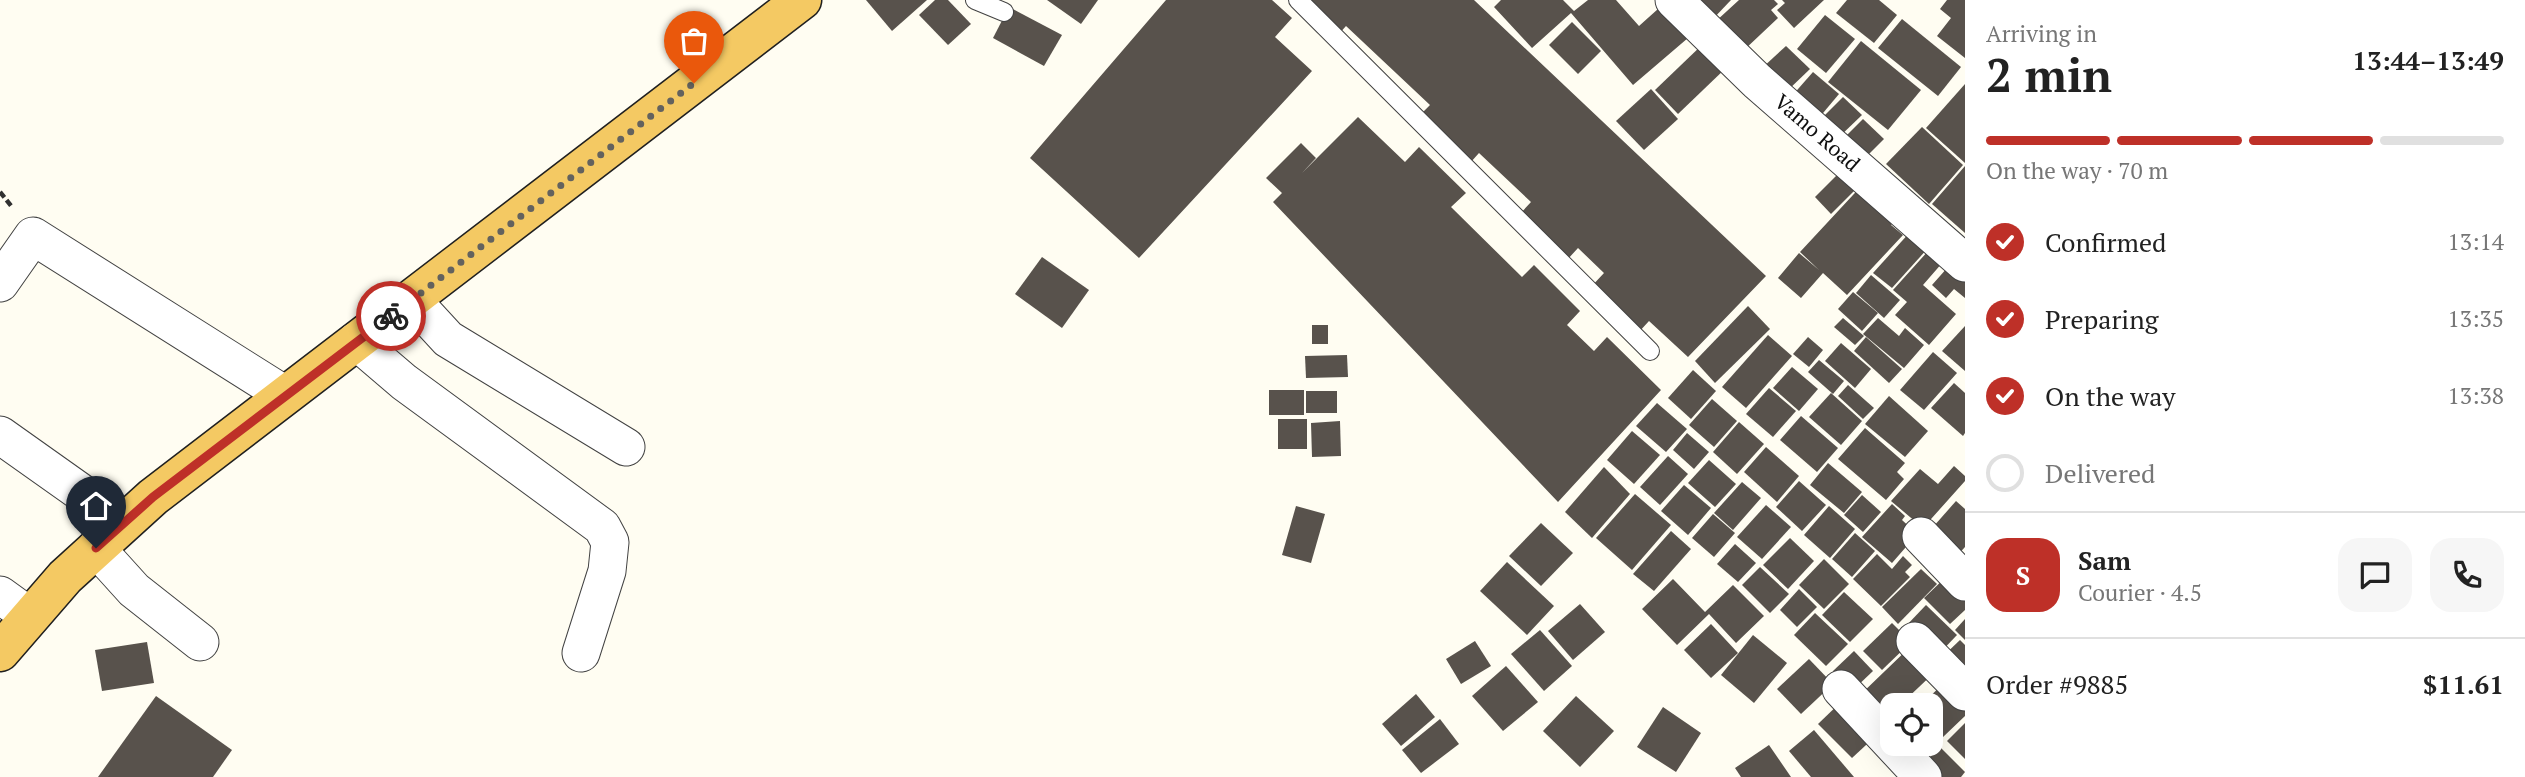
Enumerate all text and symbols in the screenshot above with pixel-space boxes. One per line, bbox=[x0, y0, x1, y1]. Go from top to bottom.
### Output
pin bbox=[664, 11, 724, 83]
text: Arriving in bbox=[1986, 18, 2097, 49]
icon: bag bbox=[675, 22, 713, 60]
text: 13:44–13:49 bbox=[2352, 43, 2504, 77]
text: 2 min bbox=[1986, 44, 2112, 105]
street label: Vamo Road bbox=[1769, 87, 1867, 177]
text: On the way · 70 m bbox=[1986, 155, 2168, 186]
icon: check bbox=[1986, 223, 2024, 261]
text: Confirmed bbox=[2045, 225, 2166, 259]
text: 13:14 bbox=[2447, 226, 2504, 257]
courier bbox=[356, 281, 426, 351]
icon: bike bbox=[372, 297, 410, 335]
icon: check bbox=[1986, 300, 2024, 338]
text: Preparing bbox=[2045, 302, 2158, 336]
text: 13:35 bbox=[2447, 303, 2504, 334]
icon: check bbox=[1986, 377, 2024, 415]
text: On the way bbox=[2045, 379, 2176, 413]
text: 13:38 bbox=[2447, 380, 2504, 411]
text: Delivered bbox=[2045, 456, 2155, 490]
pin bbox=[66, 476, 126, 548]
icon: home bbox=[77, 487, 115, 525]
button: chat bbox=[2338, 538, 2412, 612]
button: phone bbox=[2430, 538, 2504, 612]
text: Sam bbox=[2078, 543, 2131, 577]
text: S bbox=[2016, 558, 2030, 592]
text: Courier · 4.5 bbox=[2078, 577, 2202, 608]
text: Order #9885 bbox=[1986, 667, 2128, 701]
text: $11.61 bbox=[2423, 667, 2504, 701]
map controls bbox=[1880, 693, 1943, 756]
button: locate bbox=[1880, 693, 1943, 756]

